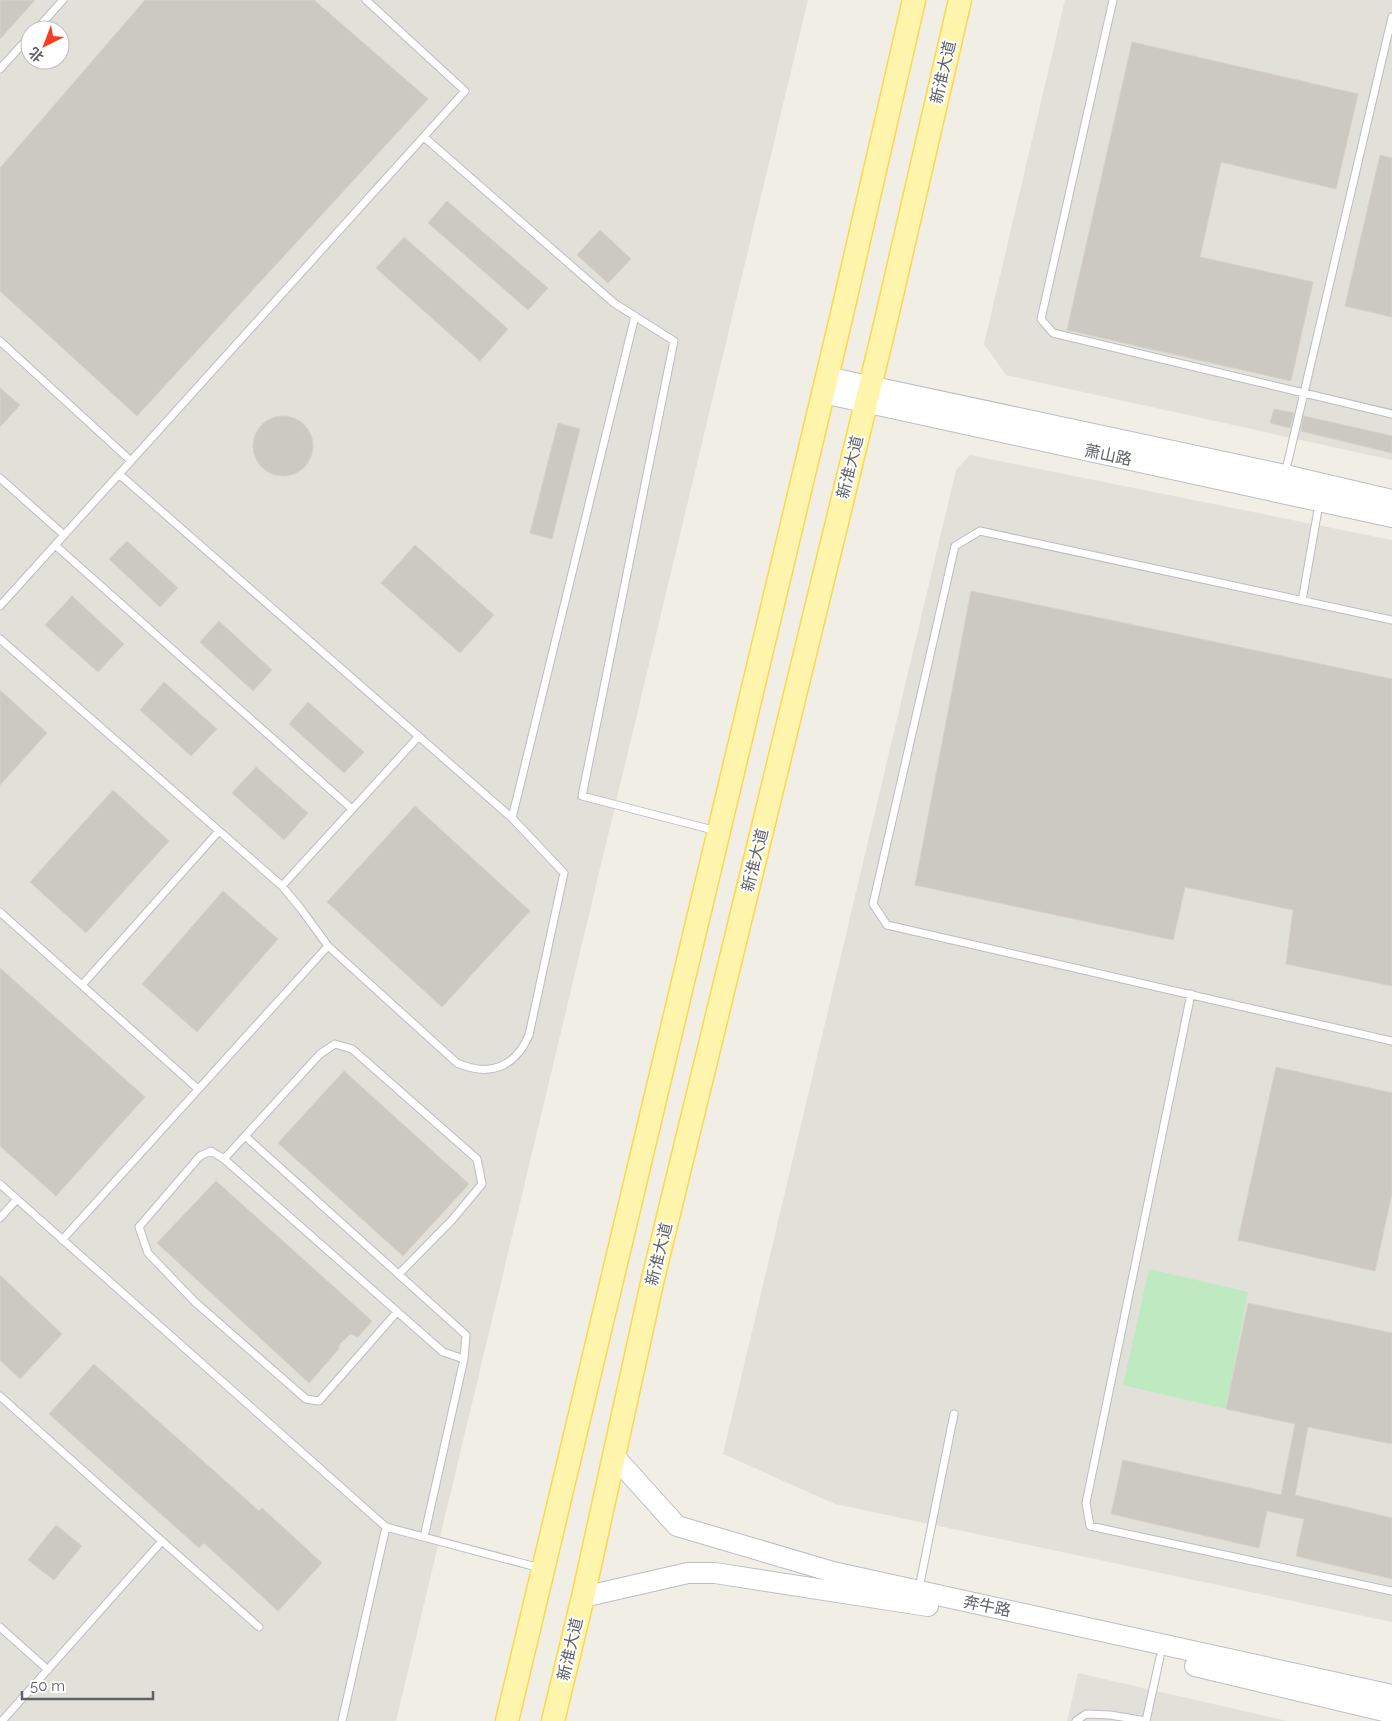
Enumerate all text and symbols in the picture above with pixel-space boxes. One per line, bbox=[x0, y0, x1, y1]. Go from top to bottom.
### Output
north arrow bbox=[20, 20, 70, 70]
street label: 新淮大道 bbox=[927, 39, 959, 105]
text: 北 bbox=[26, 44, 47, 65]
street label: 新淮大道 bbox=[833, 434, 867, 500]
street label: 萧山路 bbox=[1083, 441, 1133, 469]
street label: 新淮大道 bbox=[738, 827, 772, 893]
street label: 新淮大道 bbox=[642, 1221, 676, 1287]
street label: 奔牛路 bbox=[962, 1592, 1012, 1620]
street label: 新淮大道 bbox=[554, 1616, 586, 1682]
scale bar bbox=[22, 1668, 154, 1700]
text: 50 m bbox=[30, 1677, 65, 1695]

